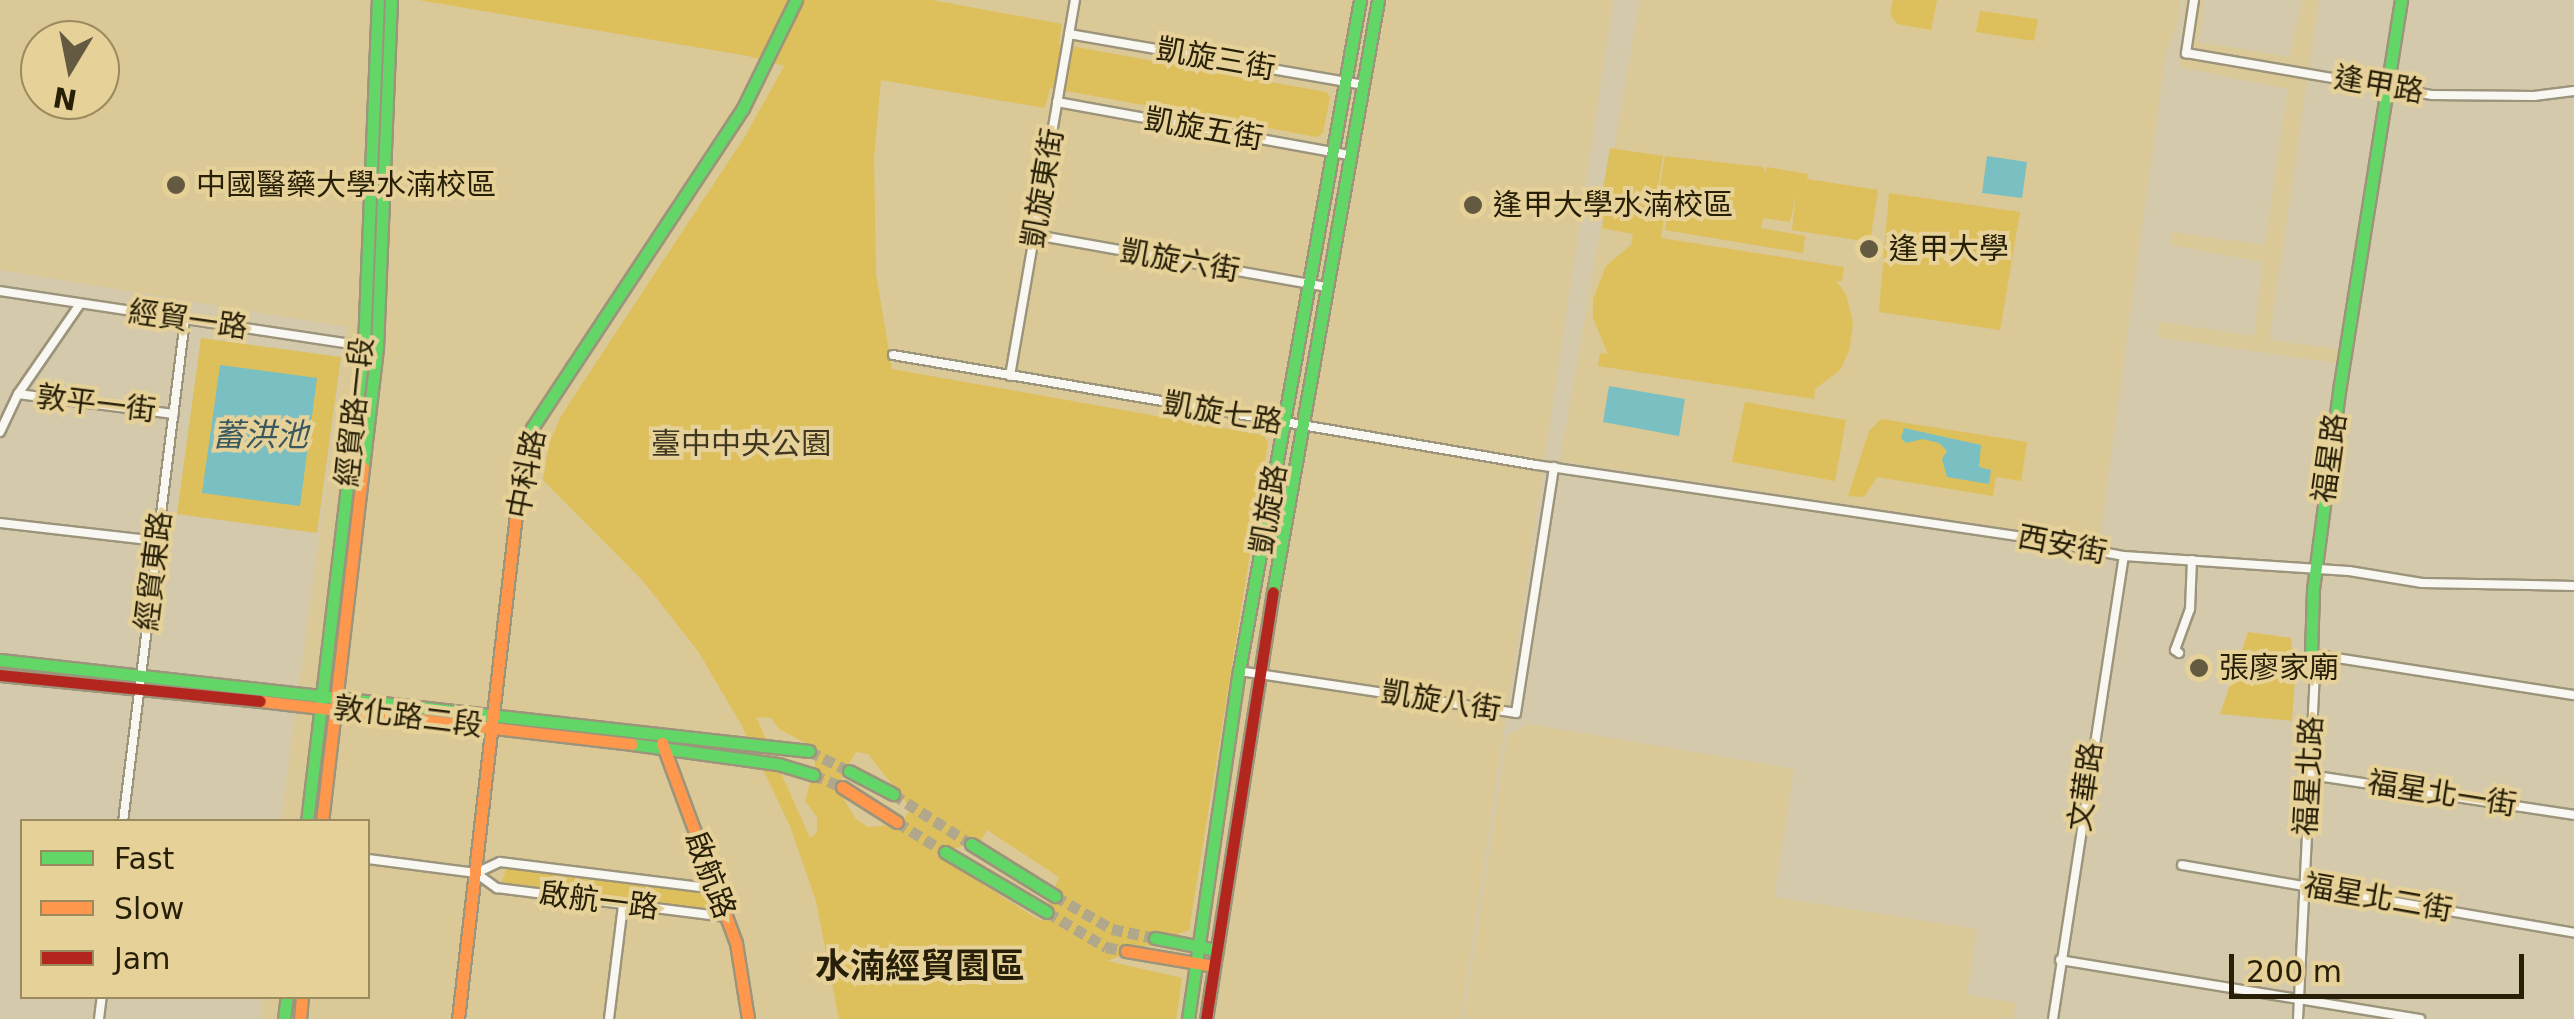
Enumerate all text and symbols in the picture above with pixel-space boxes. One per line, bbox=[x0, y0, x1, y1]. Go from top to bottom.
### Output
north arrow bbox=[20, 20, 120, 120]
street label: 凱旋三街 bbox=[1154, 31, 1278, 87]
street label: 逢甲路 bbox=[2332, 59, 2426, 111]
text: N bbox=[51, 80, 79, 116]
street label: 凱旋五街 bbox=[1142, 101, 1266, 157]
street label: 凱旋東街 bbox=[1015, 126, 1071, 250]
place label: 中國醫藥大學水湳校區 bbox=[196, 167, 496, 203]
marker: 中國醫藥大學水湳校區 bbox=[165, 174, 187, 196]
place label: 逢甲大學水湳校區 bbox=[1493, 187, 1733, 223]
marker: 逢甲大學水湳校區 bbox=[1462, 194, 1484, 216]
place label: 逢甲大學 bbox=[1889, 231, 2009, 267]
street label: 凱旋六街 bbox=[1118, 233, 1242, 289]
marker: 逢甲大學 bbox=[1858, 238, 1880, 260]
street label: 經貿一路 bbox=[126, 294, 250, 346]
street label: 經貿路一段 bbox=[329, 336, 381, 488]
street label: 敦平一街 bbox=[34, 379, 158, 429]
street label: 凱旋七路 bbox=[1161, 385, 1285, 441]
street label: 福星路 bbox=[2306, 411, 2354, 505]
water label: 蓄洪池 bbox=[212, 416, 308, 454]
street label: 中科路 bbox=[501, 426, 553, 522]
park label: 臺中中央公園 bbox=[651, 426, 831, 462]
street label: 凱旋路 bbox=[1243, 462, 1295, 556]
street label: 經貿東路 bbox=[129, 509, 179, 633]
street label: 西安街 bbox=[2014, 519, 2110, 571]
place label: 張廖家廟 bbox=[2219, 650, 2339, 686]
marker: 張廖家廟 bbox=[2188, 657, 2210, 679]
street label: 凱旋八街 bbox=[1379, 674, 1503, 728]
street label: 敦化路二段 bbox=[331, 690, 485, 744]
street label: 福星北路 bbox=[2288, 715, 2330, 837]
street label: 文華路 bbox=[2062, 740, 2110, 834]
street label: 福星北一街 bbox=[2365, 764, 2519, 824]
legend bbox=[20, 819, 370, 999]
street label: 啟航路 bbox=[677, 827, 743, 923]
text: Fast bbox=[114, 841, 174, 876]
street label: 福星北二街 bbox=[2301, 867, 2455, 929]
street label: 啟航一路 bbox=[537, 876, 661, 926]
text: Slow bbox=[114, 891, 184, 926]
scale bar bbox=[2234, 934, 2529, 996]
text: Jam bbox=[114, 941, 170, 976]
district label: 水湳經貿園區 bbox=[815, 945, 1025, 987]
text: 200 m bbox=[2246, 954, 2342, 989]

